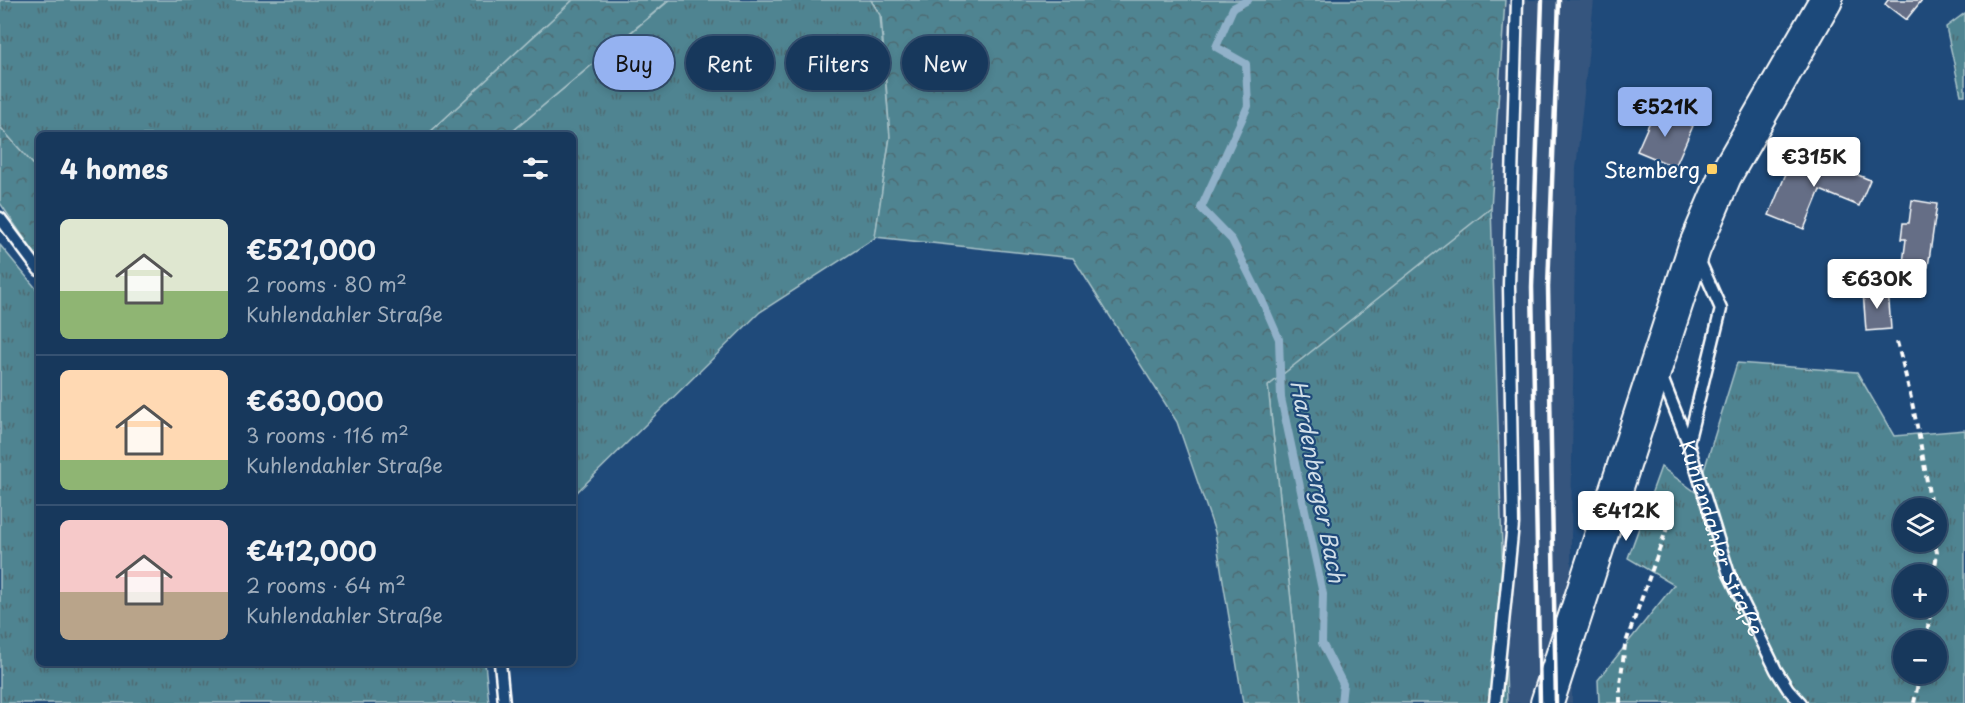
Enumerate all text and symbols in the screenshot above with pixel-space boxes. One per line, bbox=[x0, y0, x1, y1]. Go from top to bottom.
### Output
chip: Buy bbox=[594, 36, 674, 90]
chip: Rent bbox=[686, 36, 774, 90]
chip: Filters bbox=[786, 36, 890, 90]
chip: New bbox=[902, 36, 988, 90]
pin: €521K bbox=[1623, 87, 1707, 138]
text: €521K bbox=[1632, 91, 1698, 121]
pin: €315K bbox=[1772, 137, 1856, 188]
text: €315K bbox=[1781, 141, 1847, 171]
text: 4 homes bbox=[60, 149, 168, 188]
icon: filters bbox=[519, 152, 552, 185]
place label: Stemberg bbox=[1604, 153, 1700, 185]
marker: Stemberg bbox=[1705, 162, 1719, 176]
text: €521,000 bbox=[246, 230, 376, 269]
icon: home bbox=[108, 243, 180, 315]
pin: €630K bbox=[1835, 259, 1919, 310]
text: €630K bbox=[1842, 263, 1912, 293]
text: 2 rooms · 80 m² bbox=[246, 269, 407, 299]
text: Kuhlendahler Straße bbox=[246, 299, 443, 329]
water label: Hardenberger Bach bbox=[1283, 377, 1355, 586]
text: €630,000 bbox=[246, 381, 383, 420]
icon: home bbox=[108, 394, 180, 466]
text: 3 rooms · 116 m² bbox=[246, 420, 409, 450]
street label: Kuhlendahler Straße bbox=[1672, 436, 1773, 641]
text: Kuhlendahler Straße bbox=[246, 450, 443, 480]
pin: €412K bbox=[1584, 491, 1668, 542]
text: €412K bbox=[1592, 495, 1660, 525]
map controls bbox=[1893, 498, 1947, 684]
button: layers bbox=[1893, 498, 1947, 552]
text: €412,000 bbox=[246, 531, 377, 570]
icon: home bbox=[108, 544, 180, 616]
button: + bbox=[1893, 564, 1947, 618]
text: 2 rooms · 64 m² bbox=[246, 570, 406, 600]
text: Kuhlendahler Straße bbox=[246, 600, 443, 630]
button: − bbox=[1893, 630, 1947, 684]

